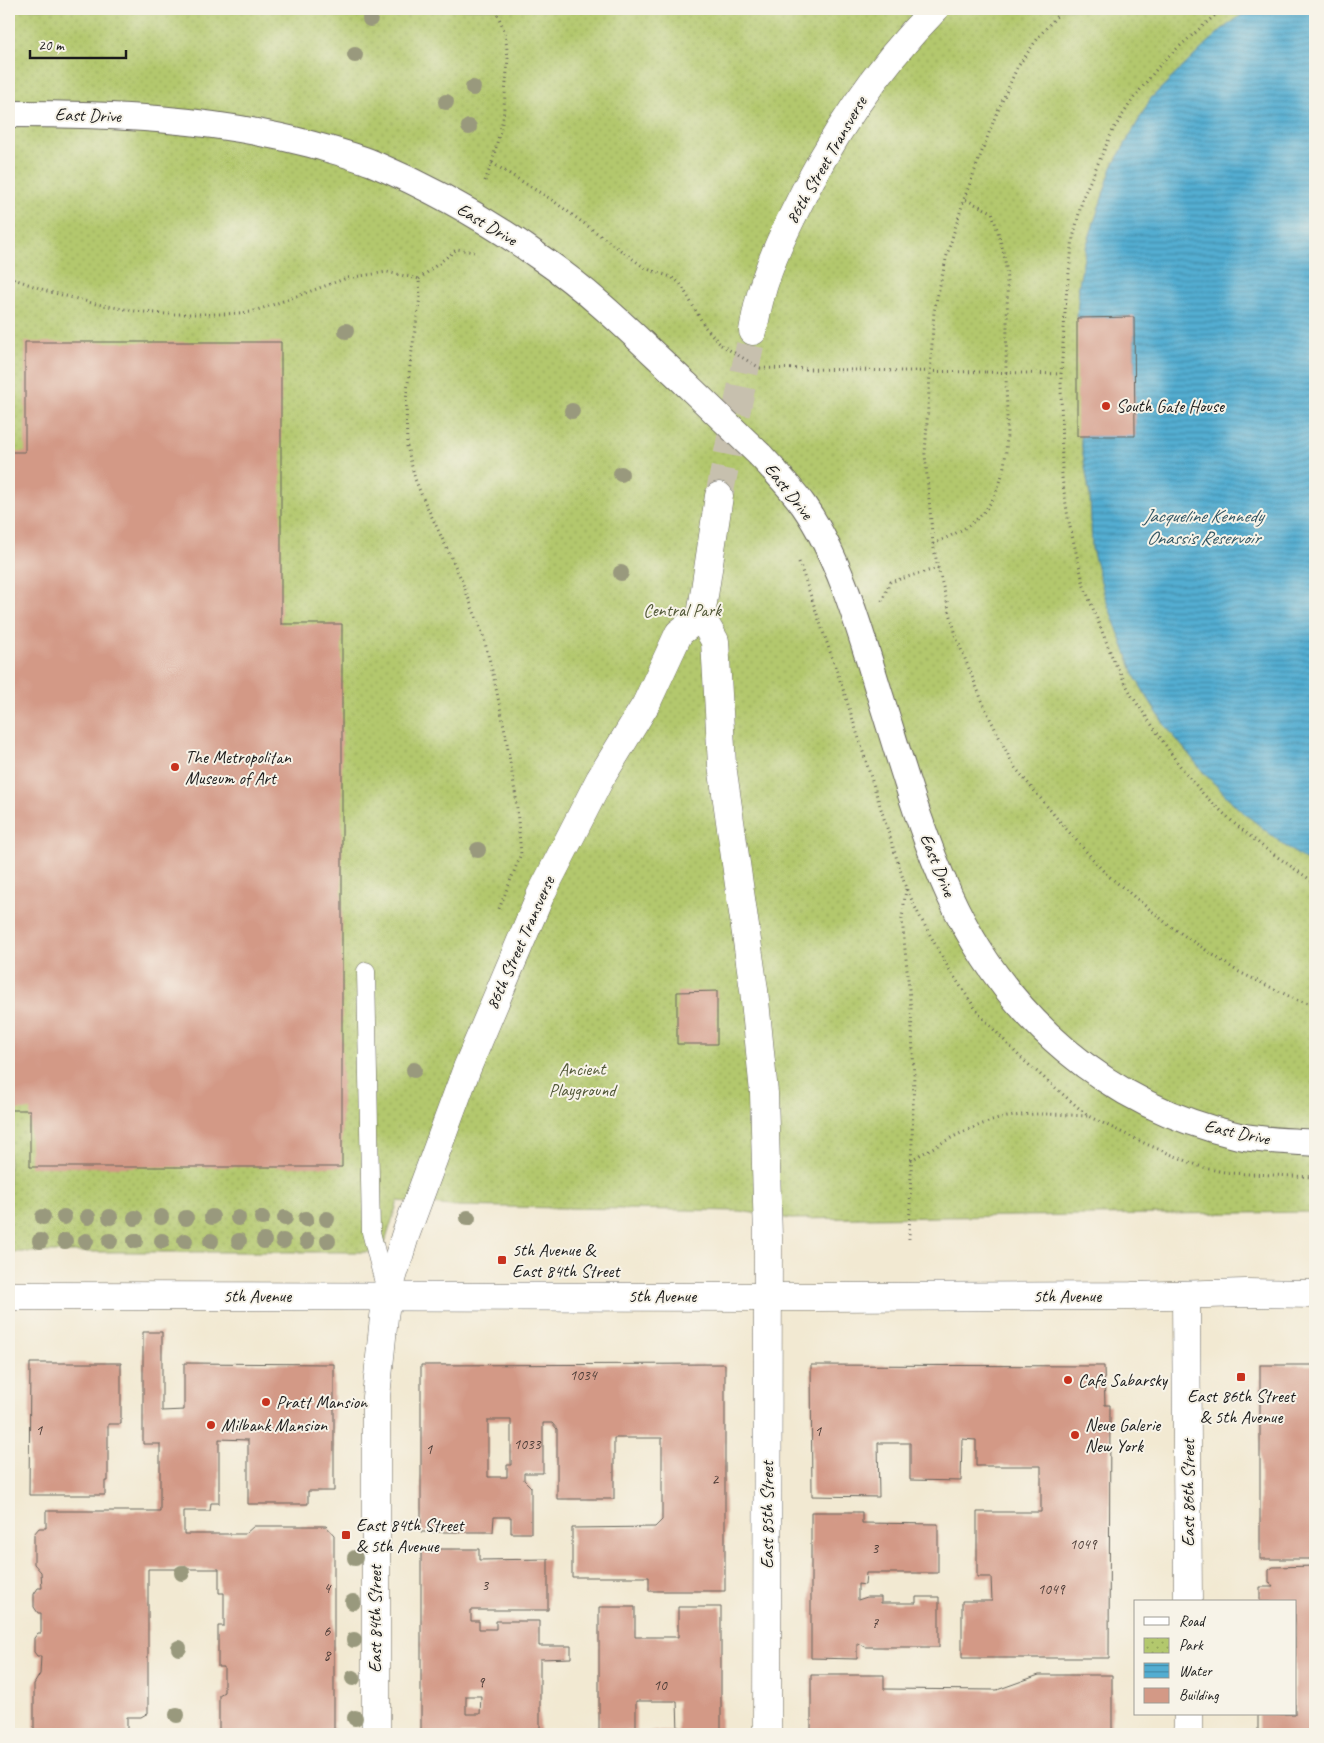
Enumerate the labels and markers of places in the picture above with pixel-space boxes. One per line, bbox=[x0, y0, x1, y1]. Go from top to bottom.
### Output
place label: South Gate House bbox=[1116, 395, 1225, 417]
marker: South Gate House bbox=[1100, 400, 1112, 412]
place label: The Metropolitan Museum of Art bbox=[185, 746, 292, 789]
marker: The Metropolitan Museum of Art bbox=[169, 761, 181, 773]
place label: 5th Avenue & East 84th Street bbox=[512, 1239, 621, 1282]
marker: 5th Avenue & East 84th Street bbox=[496, 1254, 508, 1266]
place label: Cafe Sabarsky bbox=[1078, 1369, 1169, 1391]
marker: East 86th Street & 5th Avenue bbox=[1235, 1371, 1247, 1383]
marker: Cafe Sabarsky bbox=[1062, 1374, 1074, 1386]
place label: East 86th Street & 5th Avenue bbox=[1187, 1385, 1297, 1428]
place label: Pratt Mansion bbox=[276, 1391, 368, 1413]
marker: Pratt Mansion bbox=[260, 1396, 272, 1408]
place label: Milbank Mansion bbox=[221, 1414, 328, 1436]
place label: Neue Galerie New York bbox=[1085, 1414, 1161, 1457]
marker: Milbank Mansion bbox=[205, 1419, 217, 1431]
marker: Neue Galerie New York bbox=[1069, 1429, 1081, 1441]
place label: East 84th Street & 5th Avenue bbox=[356, 1514, 465, 1557]
marker: East 84th Street & 5th Avenue bbox=[340, 1529, 352, 1541]

